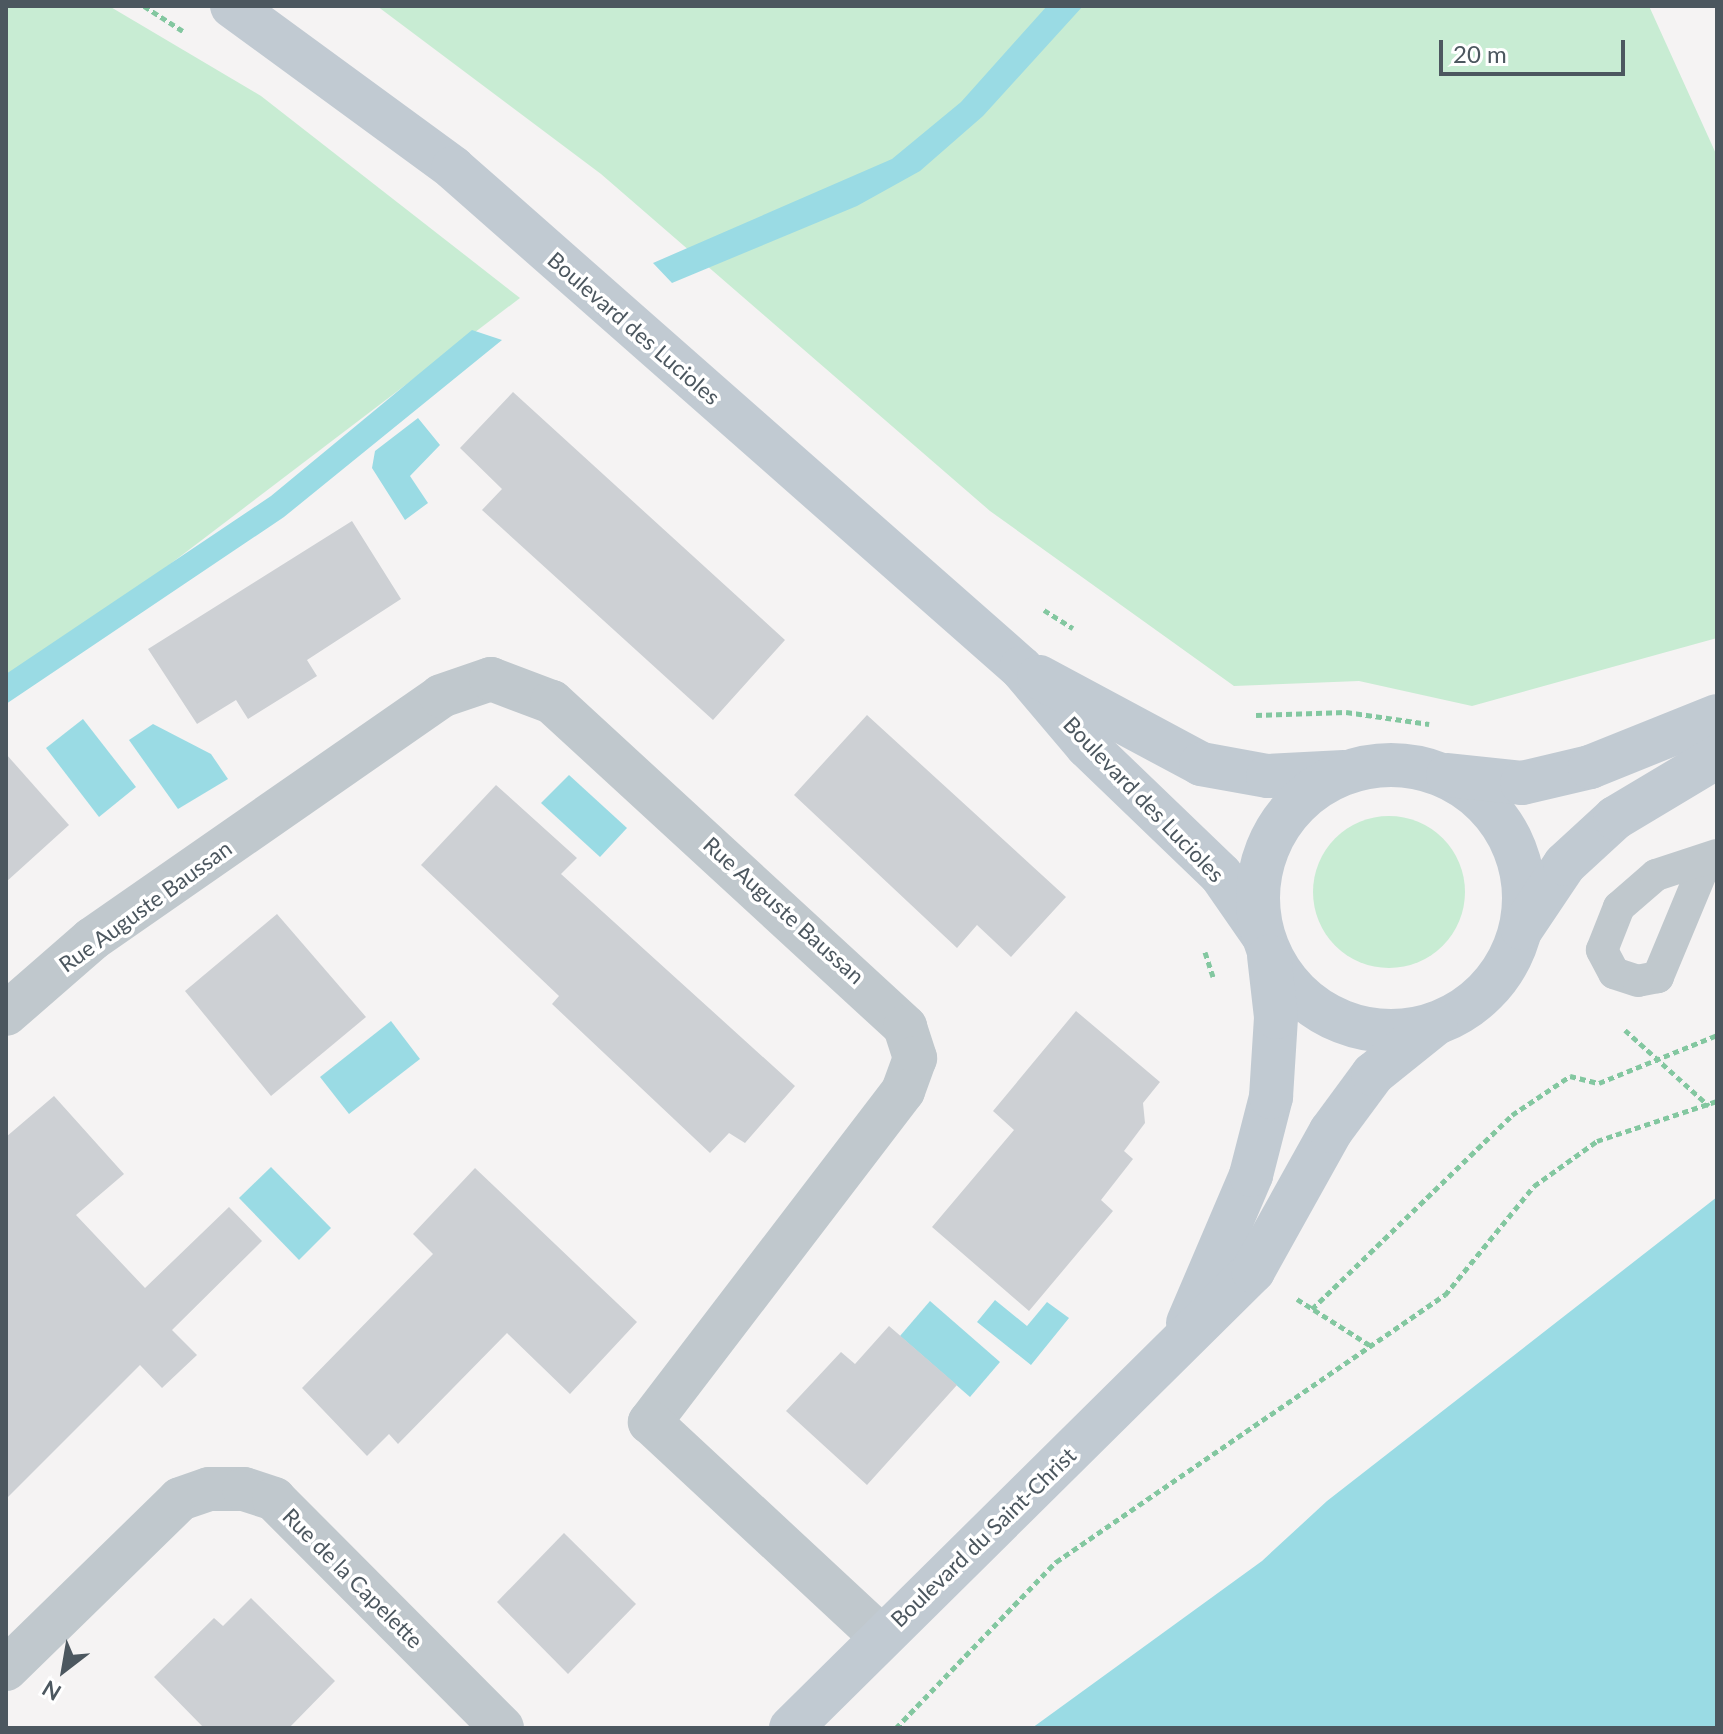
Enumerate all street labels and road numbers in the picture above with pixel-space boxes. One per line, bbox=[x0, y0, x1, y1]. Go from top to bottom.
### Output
street label: Boulevard des Lucioles bbox=[542, 246, 726, 410]
street label: Boulevard des Lucioles bbox=[1058, 711, 1230, 887]
street label: Rue Auguste Baussan bbox=[698, 831, 870, 989]
street label: Rue Auguste Baussan bbox=[53, 834, 237, 978]
street label: Boulevard du Saint-Christ bbox=[885, 1442, 1081, 1632]
street label: Rue de la Capelette bbox=[278, 1503, 428, 1653]

